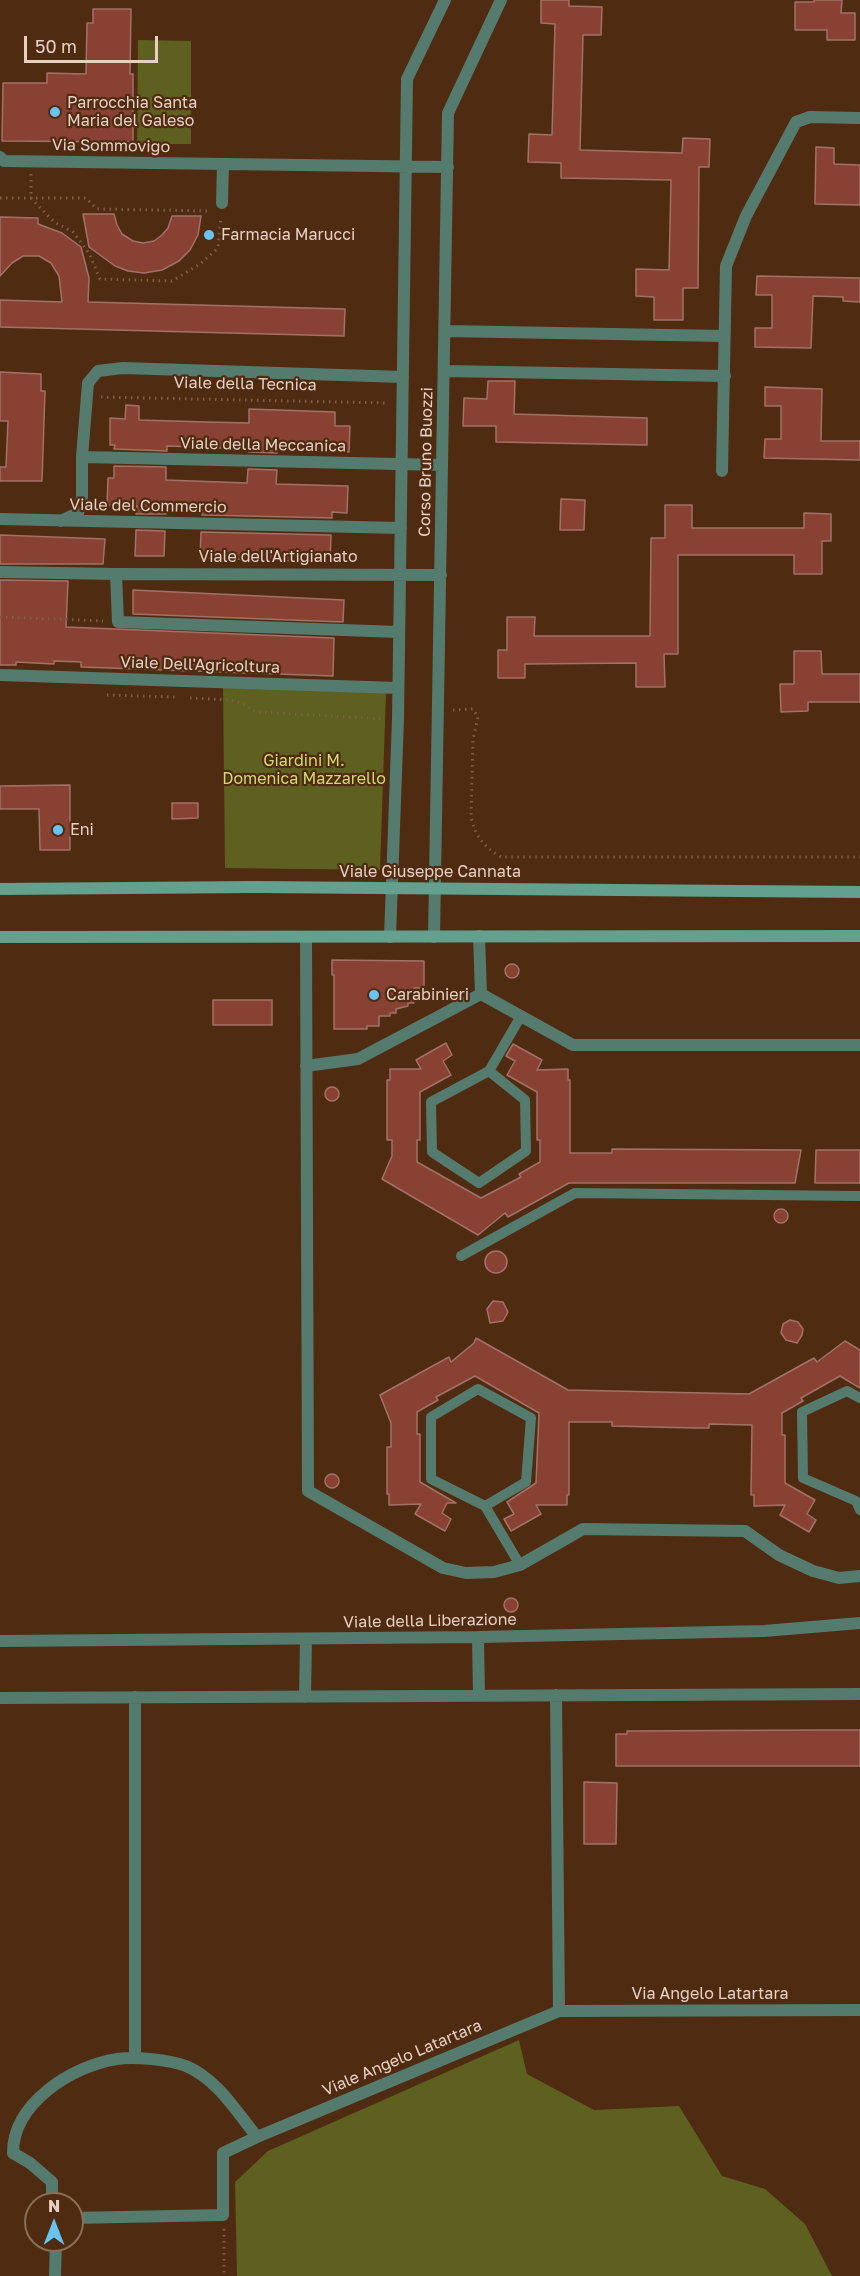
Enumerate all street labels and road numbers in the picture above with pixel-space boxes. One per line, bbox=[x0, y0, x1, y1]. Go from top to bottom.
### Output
street label: Via Sommovigo bbox=[52, 135, 170, 157]
street label: Viale della Tecnica bbox=[173, 373, 317, 395]
street label: Corso Bruno Buozzi bbox=[415, 387, 437, 537]
street label: Viale della Meccanica bbox=[180, 434, 346, 456]
street label: Viale del Commercio bbox=[69, 495, 227, 517]
street label: Viale dell'Artigianato bbox=[198, 547, 358, 567]
street label: Viale Dell'Agricoltura bbox=[120, 653, 280, 677]
street label: Viale Giuseppe Cannata bbox=[339, 862, 521, 882]
street label: Viale della Liberazione bbox=[343, 1610, 517, 1632]
street label: Via Angelo Latartara bbox=[631, 1984, 789, 2004]
street label: Viale Angelo Latartara bbox=[319, 2016, 485, 2100]

